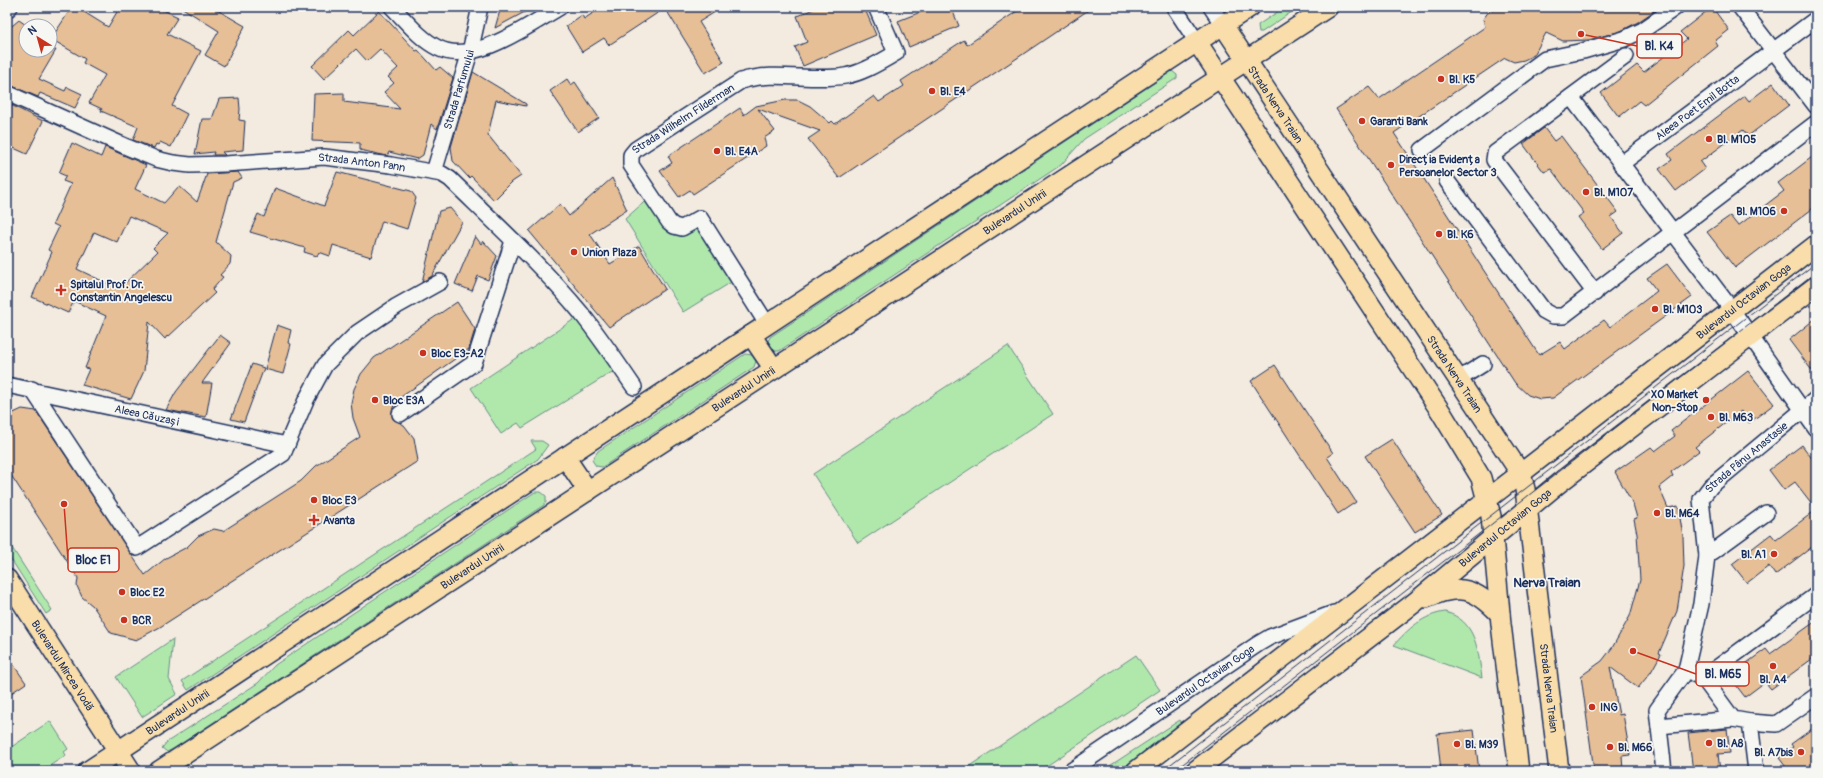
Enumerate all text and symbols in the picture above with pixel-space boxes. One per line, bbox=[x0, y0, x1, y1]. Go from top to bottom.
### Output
north arrow bbox=[18, 18, 58, 58]
text: N bbox=[25, 23, 40, 38]
callout: Bl. K4 bbox=[1637, 34, 1682, 58]
text: Bl. K4 bbox=[1644, 39, 1674, 54]
street label: Strada Parfumului bbox=[441, 49, 477, 131]
street label: Strada Nerva Traian bbox=[1245, 63, 1306, 145]
street label: Aleea Poet Emil Botta bbox=[1653, 72, 1742, 143]
place label: Bl. K5 bbox=[1449, 73, 1475, 86]
marker: Bl. K5 bbox=[1436, 74, 1446, 84]
street label: Strada Wilhelm Filderman bbox=[629, 81, 737, 156]
place label: Bl. E4 bbox=[940, 85, 966, 98]
marker: Bl. E4 bbox=[927, 86, 937, 96]
place label: Garanti Bank bbox=[1370, 115, 1428, 128]
marker: Garanti Bank bbox=[1357, 116, 1367, 126]
place label: Bl. M105 bbox=[1717, 133, 1756, 146]
marker: Bl. M105 bbox=[1704, 134, 1714, 144]
place label: Bl. E4A bbox=[725, 145, 759, 158]
marker: Bl. E4A bbox=[712, 146, 722, 156]
street label: Strada Anton Pann bbox=[318, 150, 407, 174]
place label: Direcția Evidența Persoanelor Sector 3 bbox=[1399, 153, 1497, 179]
marker: Direcția Evidența Persoanelor Sector 3 bbox=[1386, 160, 1396, 170]
street label: Bulevardul Unirii bbox=[980, 186, 1049, 237]
place label: Bl. M107 bbox=[1594, 186, 1633, 199]
marker: Bl. M107 bbox=[1581, 187, 1591, 197]
place label: Bl. M106 bbox=[1736, 205, 1777, 218]
marker: Bl. M106 bbox=[1779, 206, 1789, 216]
place label: Bl. K6 bbox=[1447, 228, 1474, 241]
marker: Bl. K6 bbox=[1434, 229, 1444, 239]
place label: Union Plaza bbox=[582, 246, 637, 259]
marker: Union Plaza bbox=[569, 247, 579, 257]
street label: Bulevardul Octavian Goga bbox=[1694, 260, 1793, 342]
place label: Spitalul Prof. Dr. Constantin Angelescu bbox=[70, 278, 173, 304]
marker: Spitalul Prof. Dr. Constantin Angelescu bbox=[55, 284, 67, 296]
place label: Bl. M103 bbox=[1663, 303, 1703, 316]
marker: Bl. M103 bbox=[1650, 304, 1660, 314]
street label: Strada Nerva Traian bbox=[1424, 333, 1485, 415]
place label: Bloc E3-A2 bbox=[431, 347, 484, 360]
marker: Bloc E3-A2 bbox=[418, 348, 428, 358]
street label: Bulevardul Unirii bbox=[709, 364, 777, 415]
place label: XO Market Non-Stop bbox=[1651, 388, 1699, 414]
place label: Bloc E3A bbox=[383, 394, 426, 407]
marker: Bloc E3A bbox=[370, 395, 380, 405]
marker: XO Market Non-Stop bbox=[1701, 395, 1711, 405]
street label: Aleea Căuzași bbox=[113, 402, 180, 428]
place label: Bl. M63 bbox=[1719, 411, 1753, 424]
marker: Bl. M63 bbox=[1706, 412, 1716, 422]
street label: Strada Pânu Anastasie bbox=[1702, 419, 1790, 495]
street label: Bulevardul Octavian Goga bbox=[1456, 486, 1554, 570]
place label: Bloc E3 bbox=[322, 494, 357, 507]
marker: Bloc E3 bbox=[309, 495, 319, 505]
place label: Bl. M64 bbox=[1665, 507, 1700, 520]
marker: Bl. M64 bbox=[1652, 508, 1662, 518]
marker: Avanta bbox=[308, 514, 320, 526]
place label: Avanta bbox=[323, 514, 355, 527]
street label: Bulevardul Unirii bbox=[438, 541, 506, 592]
callout: Bloc E1 bbox=[68, 548, 119, 572]
place label: Bl. A1 bbox=[1741, 548, 1766, 561]
marker: Bl. A1 bbox=[1769, 549, 1779, 559]
text: Bloc E1 bbox=[75, 553, 111, 568]
district label: Nerva Traian bbox=[1513, 575, 1581, 591]
place label: Bloc E2 bbox=[130, 586, 165, 599]
marker: Bloc E2 bbox=[117, 587, 127, 597]
place label: BCR bbox=[132, 614, 152, 627]
marker: BCR bbox=[119, 615, 129, 625]
street label: Bulevardul Mircea Vodă bbox=[29, 618, 97, 713]
street label: Bulevardul Octavian Goga bbox=[1153, 642, 1257, 718]
street label: Strada Nerva Traian bbox=[1537, 643, 1561, 734]
marker: Bl. A4 bbox=[1768, 661, 1778, 671]
callout: Bl. M65 bbox=[1696, 662, 1749, 686]
text: Bl. M65 bbox=[1704, 667, 1742, 682]
place label: Bl. A4 bbox=[1759, 673, 1787, 686]
street label: Bulevardul Unirii bbox=[143, 687, 211, 738]
place label: ING bbox=[1600, 701, 1618, 714]
marker: ING bbox=[1587, 702, 1597, 712]
place label: Bl. A8 bbox=[1717, 737, 1744, 750]
place label: Bl. M39 bbox=[1465, 738, 1499, 751]
marker: Bl. A8 bbox=[1704, 738, 1714, 748]
marker: Bl. M39 bbox=[1452, 739, 1462, 749]
place label: Bl. M66 bbox=[1618, 741, 1653, 754]
marker: Bl. M66 bbox=[1605, 742, 1615, 752]
place label: Bl. A7bis bbox=[1754, 746, 1793, 759]
marker: Bl. A7bis bbox=[1796, 747, 1806, 757]

